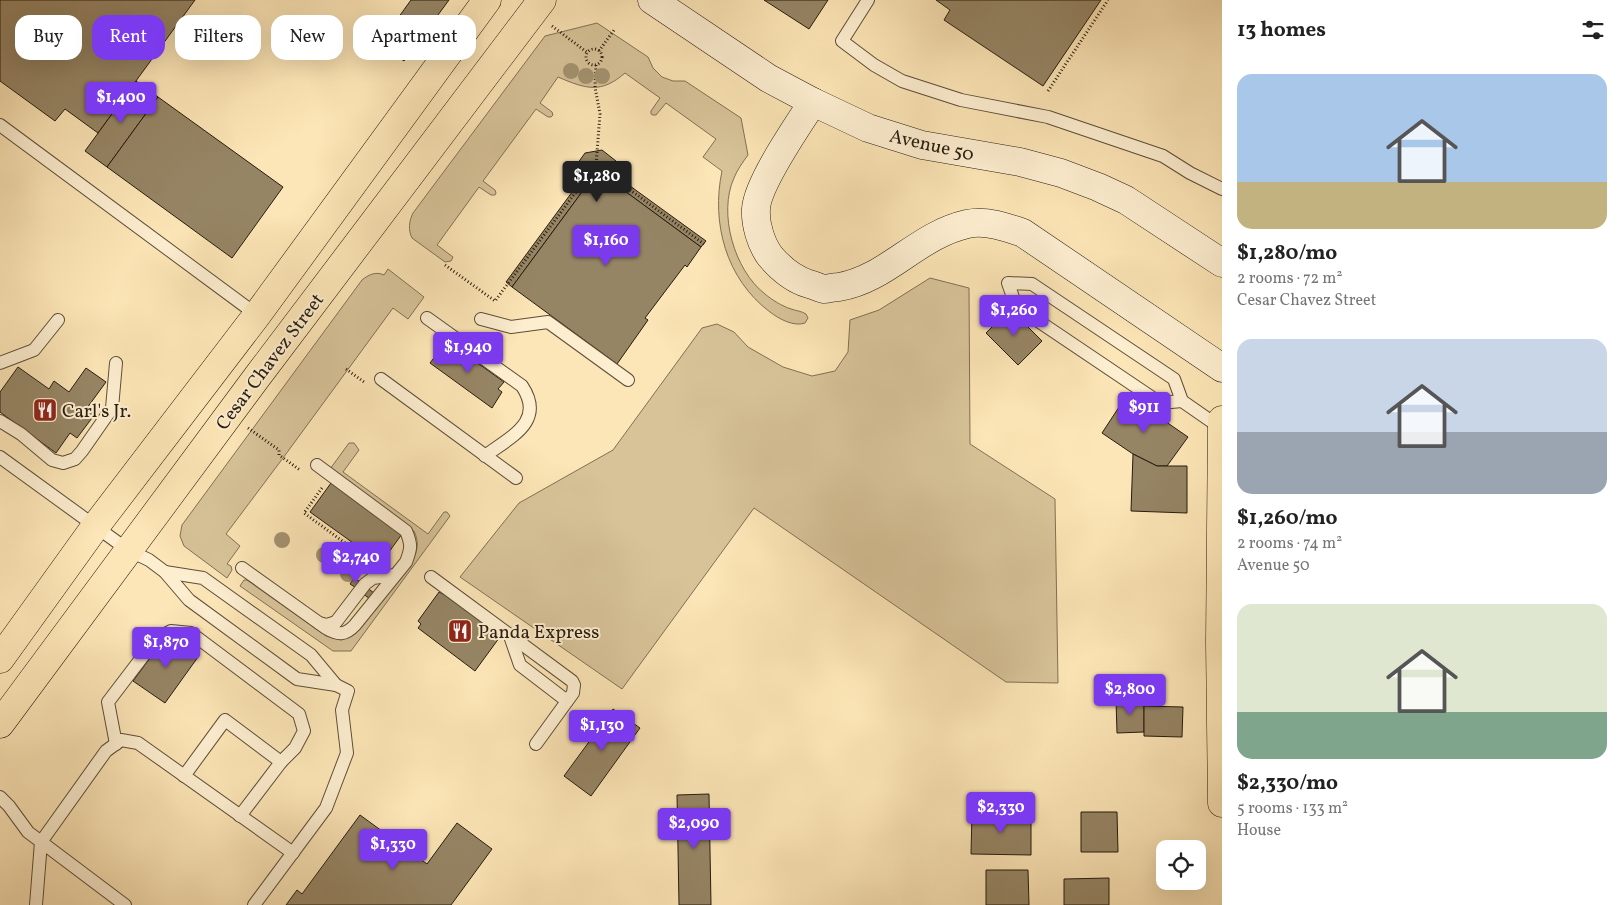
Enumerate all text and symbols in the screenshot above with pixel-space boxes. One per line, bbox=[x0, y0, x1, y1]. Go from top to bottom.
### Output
chip: Buy bbox=[15, 15, 82, 60]
chip: Rent bbox=[92, 15, 165, 60]
chip: Filters bbox=[175, 15, 261, 60]
chip: New bbox=[271, 15, 343, 60]
chip: Apartment bbox=[353, 15, 476, 60]
text: 13 homes bbox=[1237, 16, 1326, 45]
icon: filters bbox=[1579, 16, 1607, 44]
pin: $1,400 bbox=[80, 82, 162, 124]
text: $1,400 bbox=[96, 87, 146, 109]
icon: home bbox=[1377, 106, 1467, 196]
street label: Avenue 50 bbox=[887, 124, 976, 168]
pin: $1,280 bbox=[556, 160, 638, 203]
text: $1,280 bbox=[574, 166, 620, 188]
pin: $1,160 bbox=[565, 224, 647, 267]
text: $1,160 bbox=[583, 230, 629, 252]
text: $1,280/mo bbox=[1237, 239, 1337, 268]
text: 2 rooms · 72 m² bbox=[1237, 268, 1342, 290]
street label: Cesar Chavez Street bbox=[210, 288, 331, 436]
text: Cesar Chavez Street bbox=[1237, 290, 1376, 312]
pin: $1,260 bbox=[973, 294, 1055, 337]
text: $1,260 bbox=[991, 300, 1037, 322]
pin: $1,940 bbox=[427, 332, 509, 374]
text: $1,940 bbox=[444, 337, 492, 359]
icon: home bbox=[1377, 371, 1467, 461]
pin: $911 bbox=[1114, 392, 1174, 434]
restaurant icon: Carl's Jr. bbox=[32, 397, 58, 423]
text: $911 bbox=[1129, 397, 1159, 419]
place label: Carl's Jr. bbox=[62, 399, 131, 425]
text: $1,260/mo bbox=[1237, 504, 1337, 533]
text: 2 rooms · 74 m² bbox=[1237, 533, 1342, 555]
pin: $2,740 bbox=[315, 542, 397, 584]
text: $2,740 bbox=[333, 547, 380, 569]
text: Avenue 50 bbox=[1237, 555, 1310, 577]
restaurant icon: Panda Express bbox=[447, 618, 473, 644]
place label: Panda Express bbox=[478, 620, 599, 646]
pin: $1,870 bbox=[125, 626, 207, 669]
text: $1,870 bbox=[143, 632, 189, 654]
icon: home bbox=[1377, 636, 1467, 726]
pin: $2,800 bbox=[1089, 674, 1171, 716]
text: $2,800 bbox=[1105, 679, 1155, 701]
pin: $1,130 bbox=[561, 710, 643, 752]
text: $1,130 bbox=[580, 715, 624, 737]
text: $2,330/mo bbox=[1237, 769, 1338, 798]
pin: $2,330 bbox=[960, 792, 1042, 834]
text: $2,330 bbox=[977, 797, 1025, 819]
text: 5 rooms · 133 m² bbox=[1237, 798, 1348, 820]
pin: $2,090 bbox=[653, 808, 735, 850]
text: $2,090 bbox=[669, 813, 719, 835]
text: House bbox=[1237, 820, 1281, 842]
pin: $1,330 bbox=[352, 828, 434, 871]
text: $1,330 bbox=[370, 834, 416, 856]
map controls bbox=[1156, 840, 1206, 890]
button: locate bbox=[1156, 840, 1206, 890]

